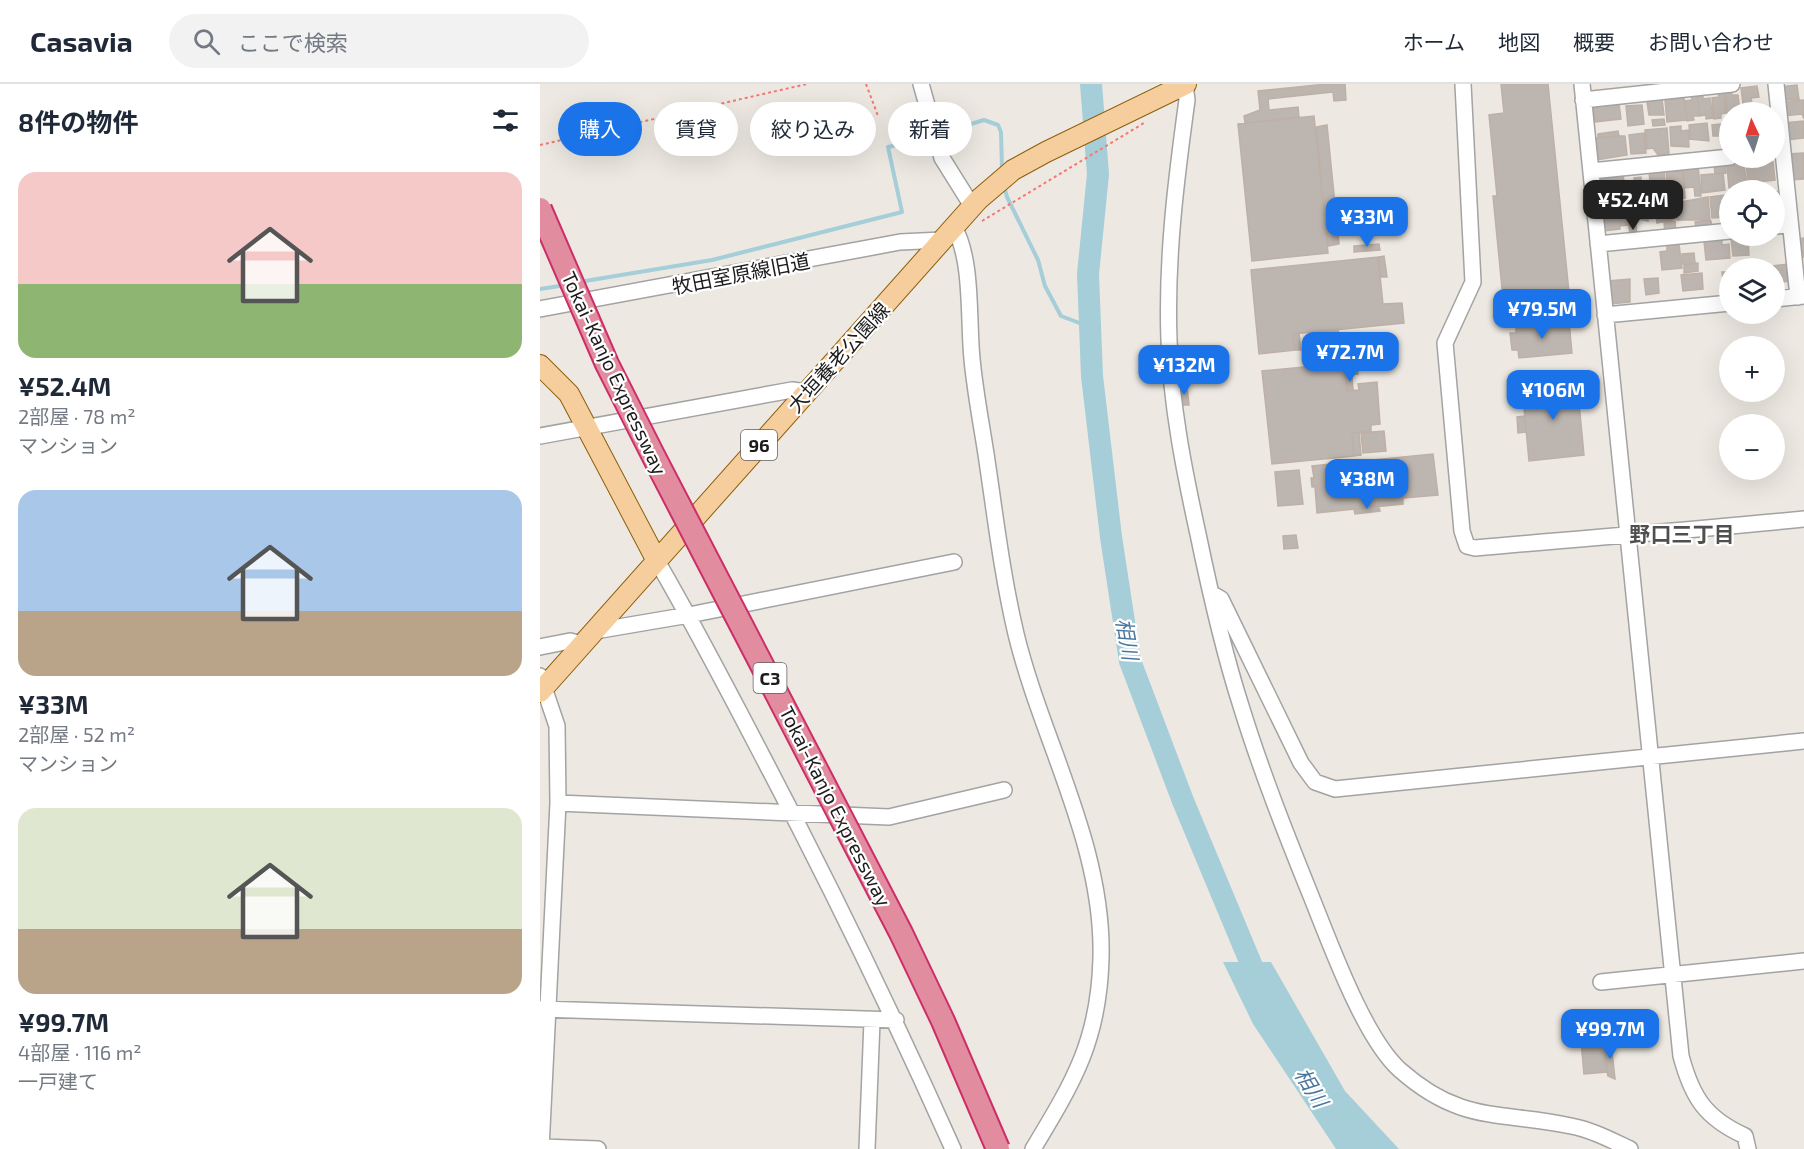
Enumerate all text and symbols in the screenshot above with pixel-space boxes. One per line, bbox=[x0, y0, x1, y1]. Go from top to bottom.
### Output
search box bbox=[169, 14, 589, 68]
text: Casavia bbox=[30, 24, 133, 58]
icon: search bbox=[190, 25, 223, 58]
text: ここで検索 bbox=[238, 29, 348, 55]
text: ホーム bbox=[1403, 29, 1465, 54]
text: 地図 bbox=[1498, 29, 1540, 54]
text: 概要 bbox=[1573, 29, 1615, 54]
text: お問い合わせ bbox=[1648, 29, 1774, 54]
chip: 購入 bbox=[558, 102, 642, 156]
chip: 賃貸 bbox=[654, 102, 738, 156]
chip: 絞り込み bbox=[750, 102, 876, 156]
chip: 新着 bbox=[888, 102, 972, 156]
north arrow bbox=[1719, 102, 1785, 168]
map controls bbox=[1719, 102, 1785, 480]
icon: filters bbox=[489, 104, 522, 137]
text: 8件の物件 bbox=[18, 106, 138, 137]
pin: ¥52.4M bbox=[1584, 180, 1682, 231]
button: locate bbox=[1719, 180, 1785, 246]
text: ¥52.4M bbox=[1597, 187, 1669, 211]
pin: ¥33M bbox=[1331, 197, 1403, 248]
text: ¥33M bbox=[1340, 204, 1394, 228]
icon: home bbox=[216, 211, 324, 319]
street label: 牧田室原線旧道 bbox=[670, 248, 812, 298]
button: layers bbox=[1719, 258, 1785, 324]
street label: Tokai-Kanjo Expressway bbox=[557, 268, 673, 479]
pin: ¥79.5M bbox=[1493, 289, 1591, 340]
text: ¥79.5M bbox=[1507, 296, 1577, 320]
street label: 大垣養老公園線 bbox=[782, 297, 894, 417]
pin: ¥72.7M bbox=[1301, 332, 1399, 383]
button: + bbox=[1719, 336, 1785, 402]
text: ¥72.7M bbox=[1316, 339, 1384, 363]
pin: ¥132M bbox=[1142, 345, 1226, 396]
text: ¥132M bbox=[1152, 352, 1216, 376]
text: ¥52.4M bbox=[18, 370, 111, 401]
pin: ¥106M bbox=[1511, 370, 1595, 421]
text: ¥106M bbox=[1521, 377, 1585, 401]
text: 2部屋 · 78 m² bbox=[18, 404, 136, 428]
button: − bbox=[1719, 414, 1785, 480]
road number: 96 bbox=[741, 430, 777, 460]
text: マンション bbox=[18, 433, 118, 457]
pin: ¥38M bbox=[1331, 459, 1403, 510]
text: ¥38M bbox=[1339, 466, 1395, 490]
district label: 野口三丁目 bbox=[1630, 521, 1735, 546]
icon: home bbox=[216, 529, 324, 637]
water label: 相川 bbox=[1112, 616, 1144, 664]
road number: C3 bbox=[754, 663, 786, 693]
text: ¥33M bbox=[18, 688, 89, 719]
street label: Tokai-Kanjo Expressway bbox=[775, 702, 897, 910]
text: 2部屋 · 52 m² bbox=[18, 722, 135, 746]
text: マンション bbox=[18, 751, 118, 775]
icon: home bbox=[216, 847, 324, 955]
text: ¥99.7M bbox=[18, 1006, 109, 1037]
pin: ¥99.7M bbox=[1561, 1009, 1659, 1060]
text: ¥99.7M bbox=[1575, 1016, 1645, 1040]
text: 4部屋 · 116 m² bbox=[18, 1040, 142, 1064]
water label: 相川 bbox=[1290, 1063, 1335, 1113]
text: 一戸建て bbox=[18, 1069, 98, 1093]

